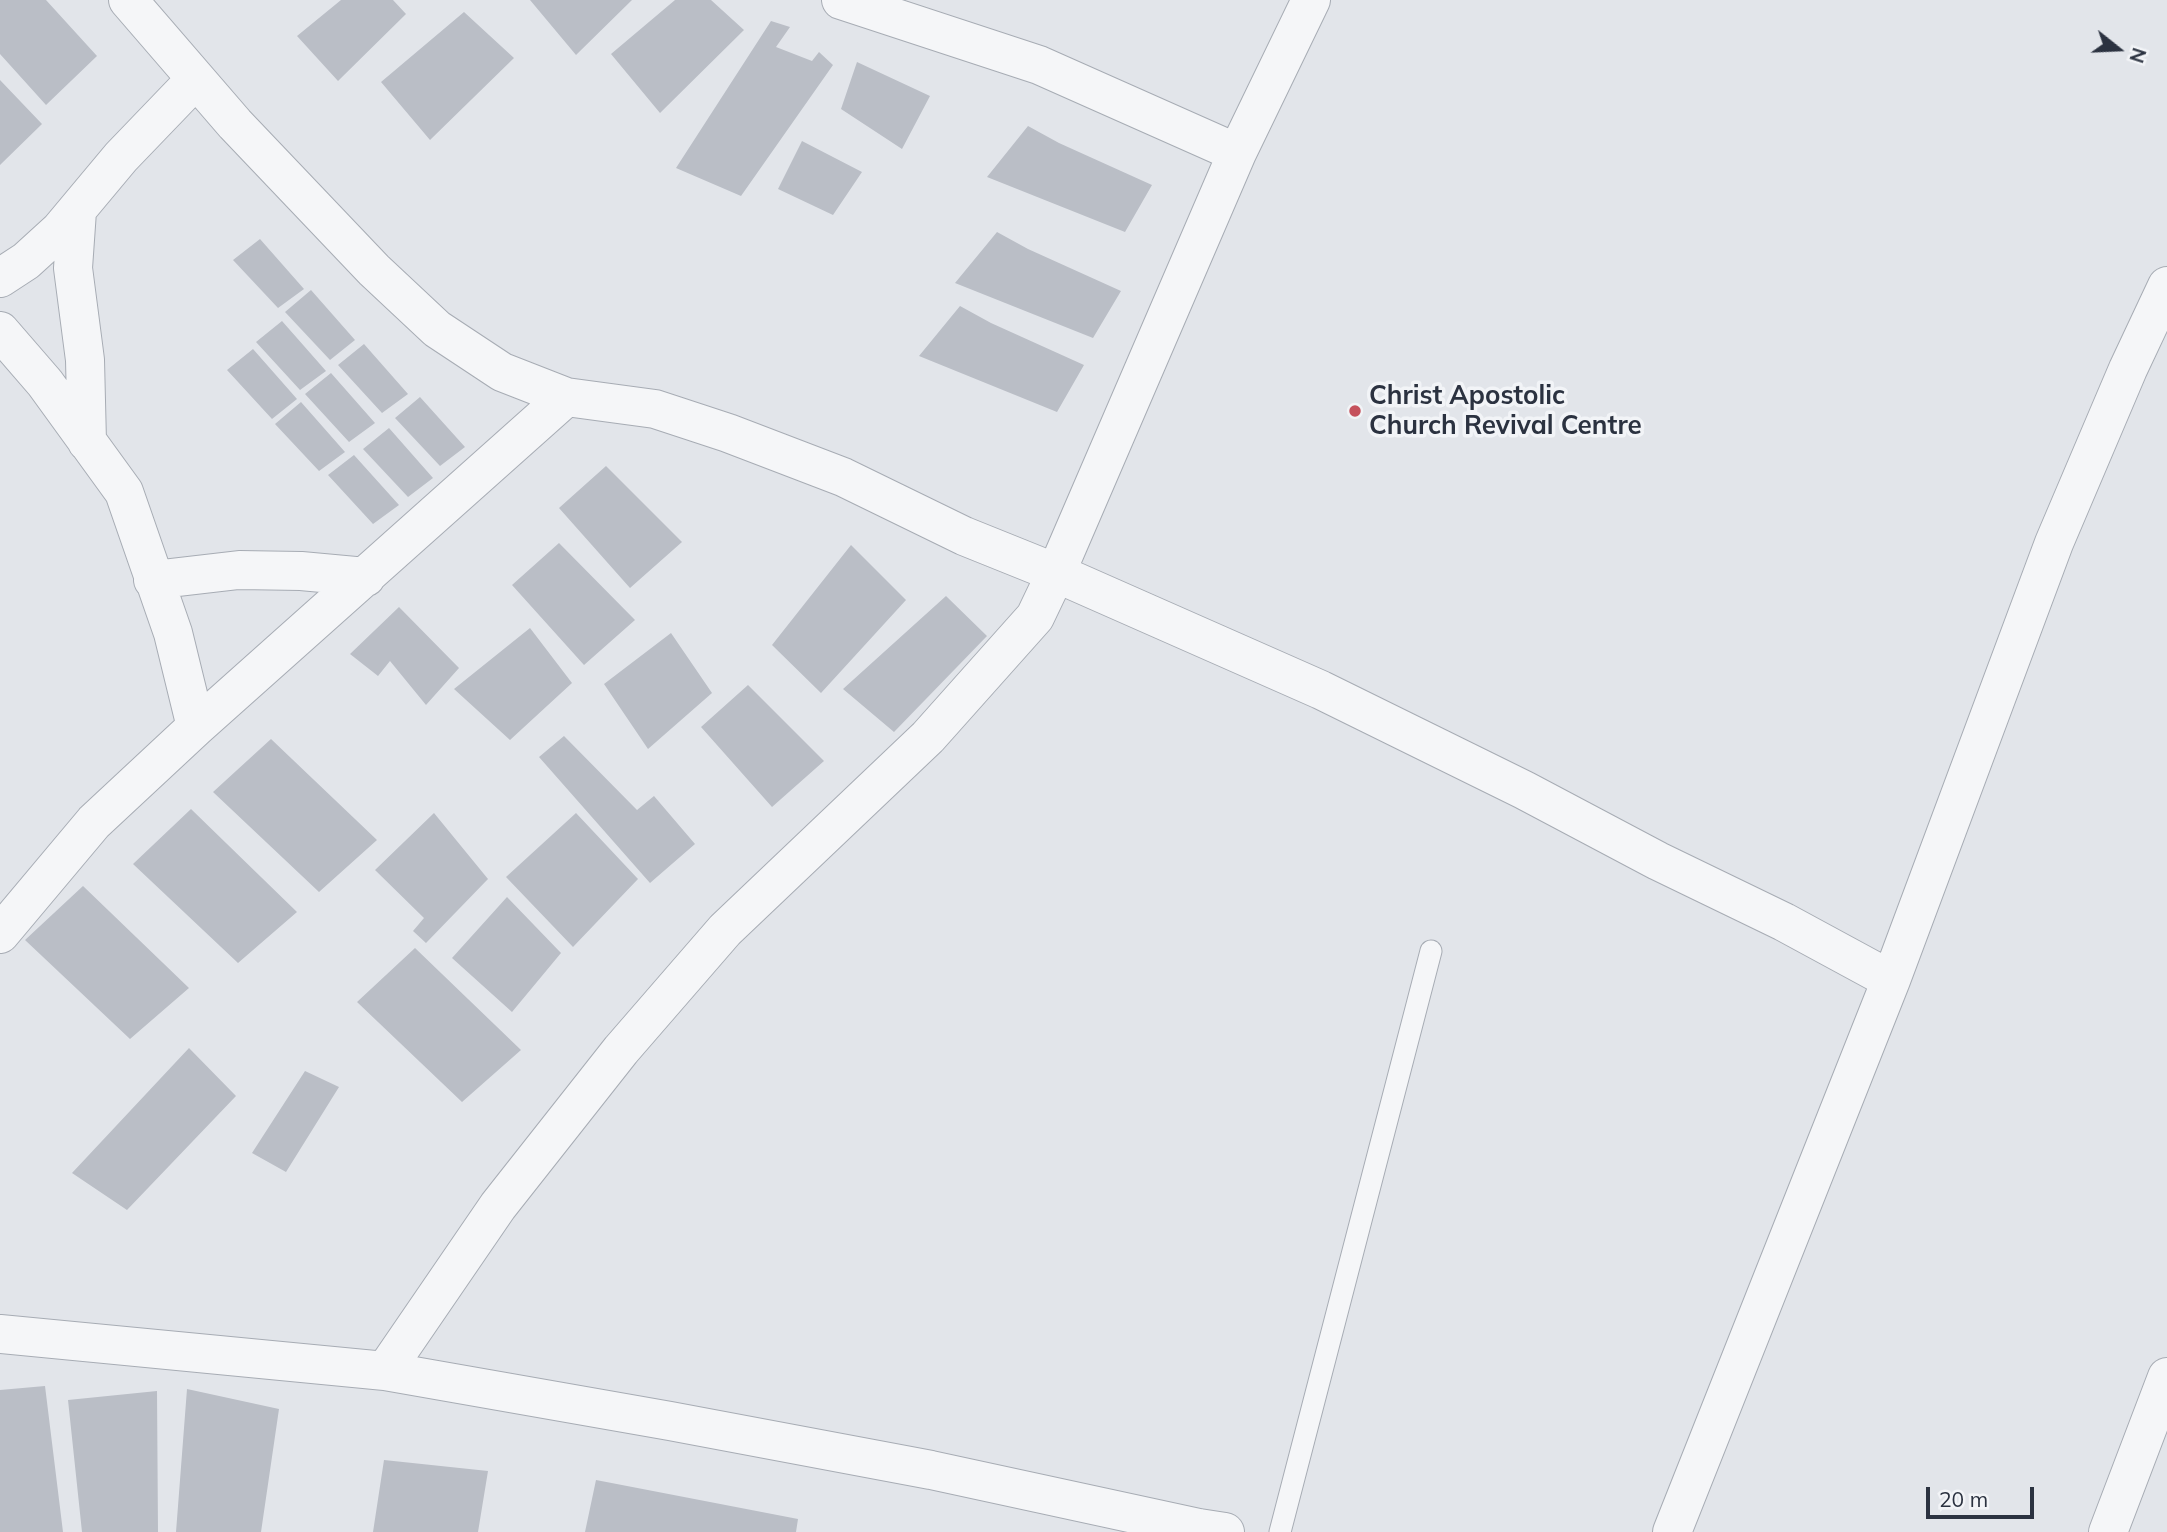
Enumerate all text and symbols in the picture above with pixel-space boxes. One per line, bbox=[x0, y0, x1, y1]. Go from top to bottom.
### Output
north arrow bbox=[2083, 14, 2153, 84]
text: N bbox=[2124, 45, 2152, 66]
place label: Christ Apostolic Church Revival Centre bbox=[1369, 380, 1642, 442]
marker: Christ Apostolic Church Revival Centre bbox=[1347, 403, 1363, 419]
scale bar bbox=[1929, 1472, 2038, 1516]
text: 20 m bbox=[1939, 1486, 1988, 1512]

